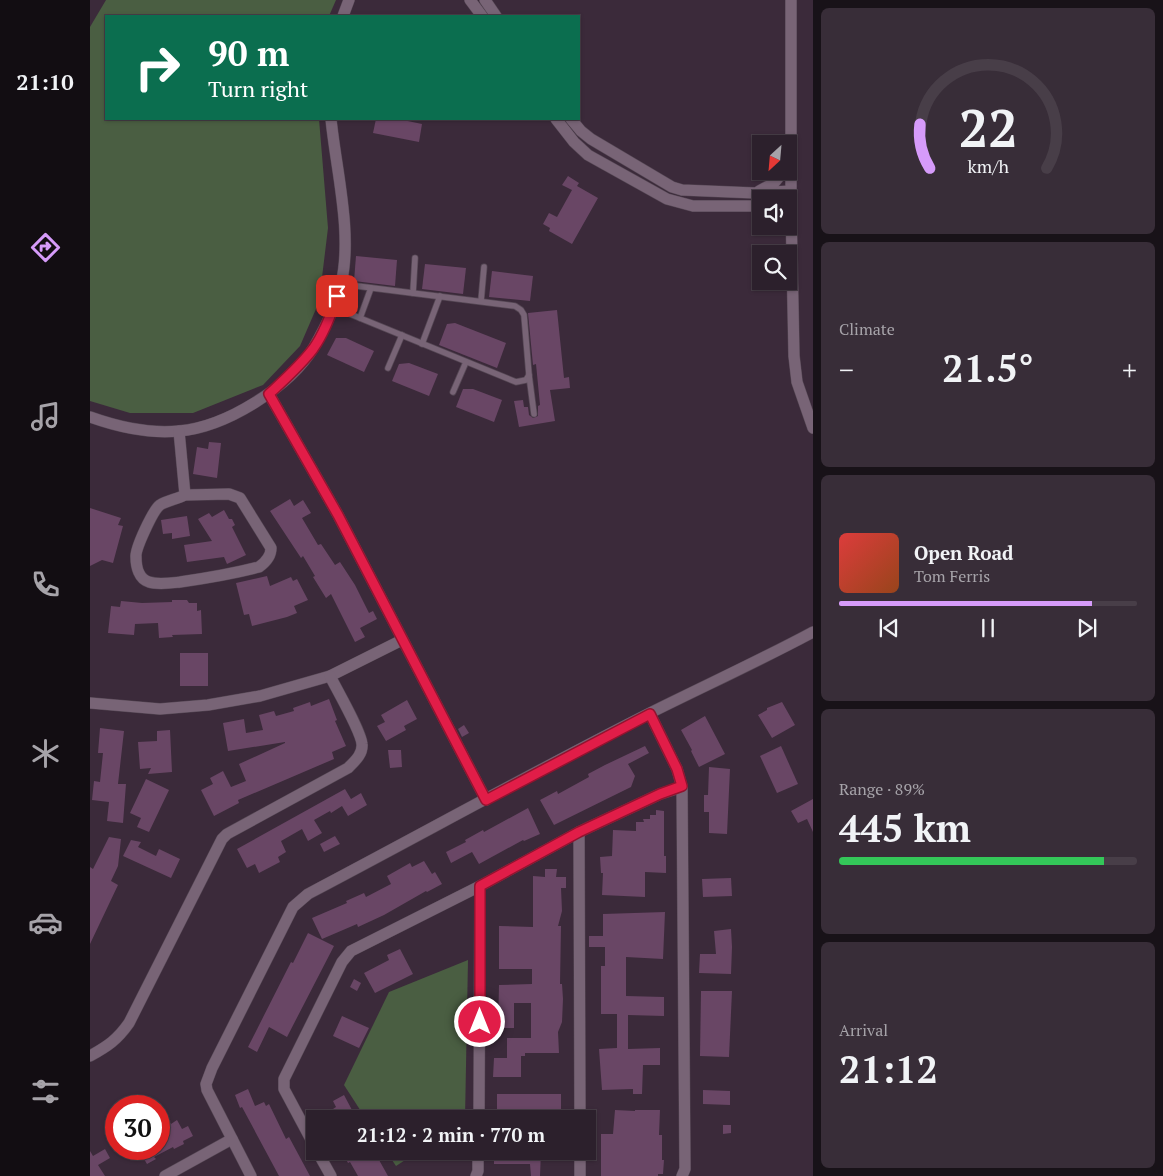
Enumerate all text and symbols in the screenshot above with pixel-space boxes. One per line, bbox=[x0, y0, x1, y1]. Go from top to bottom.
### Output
text: 90 m bbox=[208, 30, 289, 76]
icon: right bbox=[125, 35, 190, 100]
text: 21:10 bbox=[16, 67, 74, 96]
text: Turn right bbox=[208, 74, 308, 103]
text: 22 bbox=[959, 93, 1017, 162]
north arrow bbox=[752, 135, 798, 180]
map controls bbox=[752, 135, 797, 290]
text: km/h bbox=[967, 154, 1009, 178]
button: sound bbox=[752, 190, 797, 235]
icon: directions bbox=[28, 230, 63, 265]
button: search bbox=[752, 245, 797, 290]
pin bbox=[316, 275, 358, 317]
icon: arrive bbox=[323, 282, 351, 310]
text: Climate bbox=[839, 318, 895, 340]
text: 21.5° bbox=[942, 343, 1034, 393]
text: − bbox=[839, 351, 854, 388]
text: + bbox=[1122, 351, 1137, 388]
icon: music bbox=[28, 399, 63, 434]
text: Open Road bbox=[914, 540, 1014, 565]
text: Tom Ferris bbox=[914, 565, 990, 587]
icon: phone bbox=[28, 567, 63, 602]
icon: previous bbox=[875, 614, 903, 642]
icon: pause bbox=[974, 614, 1002, 642]
icon: next bbox=[1073, 614, 1101, 642]
icon: climate bbox=[28, 736, 63, 771]
text: Range · 89% bbox=[839, 778, 925, 800]
text: 445 km bbox=[839, 803, 971, 853]
icon: car bbox=[28, 905, 63, 940]
position arrow bbox=[453, 995, 505, 1047]
text: Arrival bbox=[839, 1019, 888, 1041]
text: 21:12 bbox=[839, 1044, 938, 1094]
icon: filters bbox=[28, 1074, 63, 1109]
speed limit sign: 30 bbox=[105, 1095, 170, 1160]
text: 21:12 · 2 min · 770 m bbox=[357, 1122, 545, 1147]

